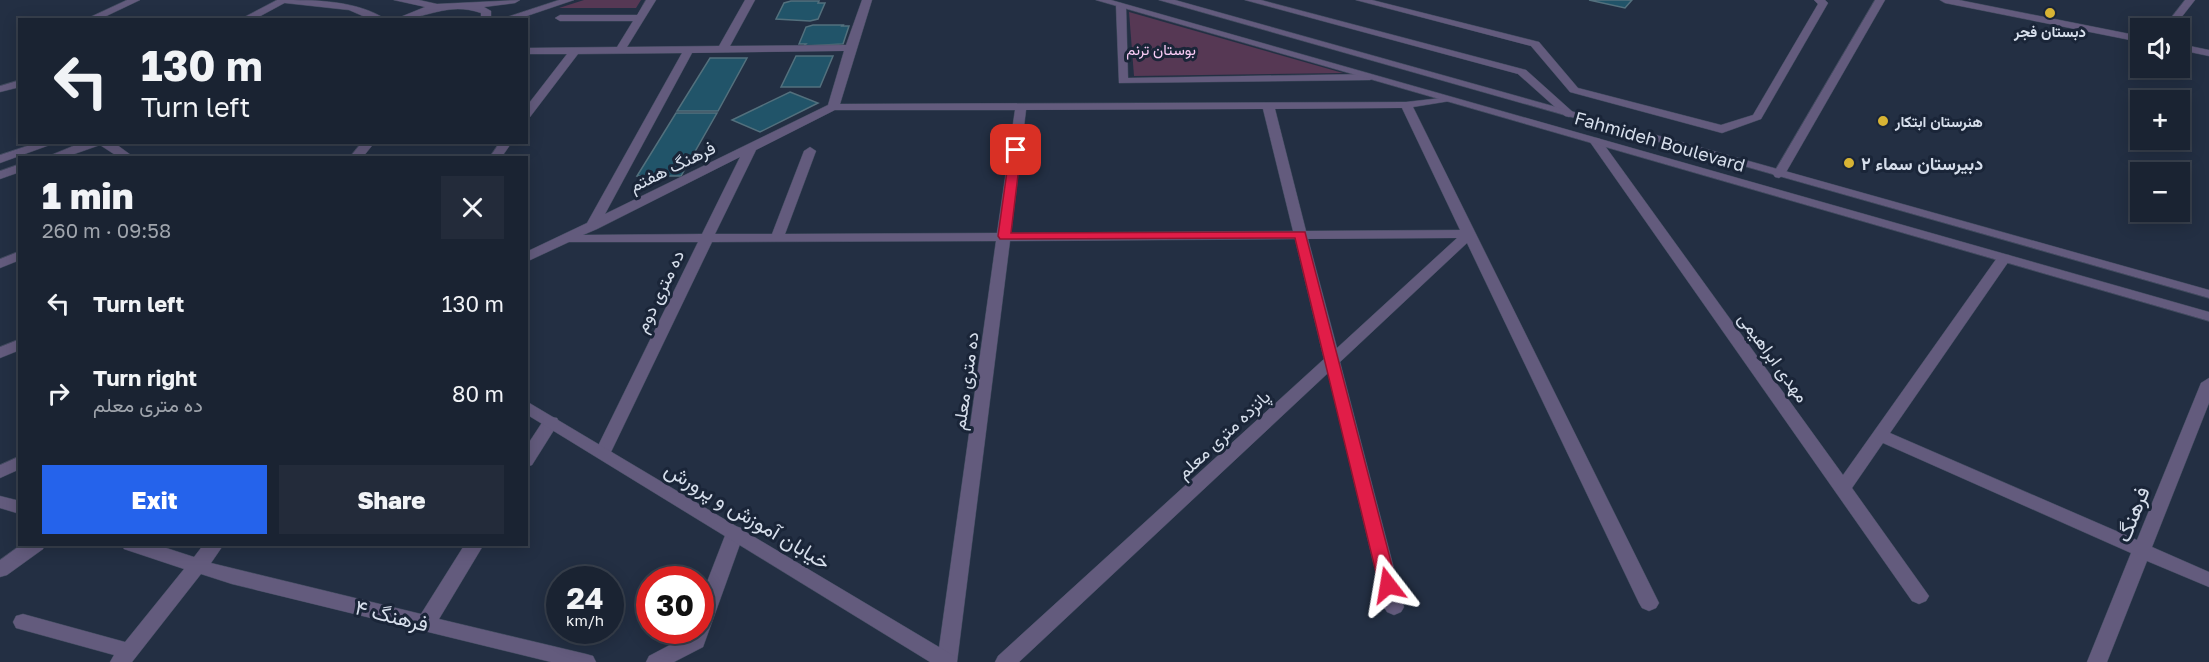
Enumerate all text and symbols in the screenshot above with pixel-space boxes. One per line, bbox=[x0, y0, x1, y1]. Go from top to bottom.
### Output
marker: دبستان فجر bbox=[2043, 6, 2057, 20]
map controls bbox=[2130, 18, 2190, 222]
button: sound bbox=[2130, 18, 2190, 78]
place label: دبستان فجر bbox=[2013, 22, 2086, 41]
text: 130 m bbox=[141, 40, 263, 90]
park label: بوستان ترنم bbox=[1126, 40, 1196, 60]
icon: left bbox=[42, 42, 120, 120]
button: + bbox=[2130, 90, 2190, 150]
text: Turn left bbox=[141, 91, 250, 123]
street label: Fahmideh Boulevard bbox=[1572, 106, 1748, 176]
place label: هنرستان ابتکار bbox=[1894, 112, 1983, 131]
marker: هنرستان ابتکار bbox=[1876, 114, 1890, 128]
pin bbox=[990, 124, 1041, 175]
icon: arrive bbox=[999, 133, 1032, 166]
street label: فرهنگ هفتم bbox=[625, 136, 720, 198]
place label: دبیرستان سماء ٢ bbox=[1861, 152, 1983, 175]
marker: دبیرستان سماء ٢ bbox=[1842, 156, 1856, 170]
button: − bbox=[2130, 162, 2190, 222]
text: 1 min bbox=[42, 174, 133, 217]
button: close bbox=[441, 176, 504, 239]
text: 260 m · 09:58 bbox=[42, 218, 171, 242]
street label: ده متری دوم bbox=[630, 246, 690, 337]
icon: left bbox=[42, 287, 75, 320]
text: Turn left bbox=[93, 290, 184, 317]
text: 130 m bbox=[442, 290, 504, 317]
street label: مهدی ابراهیمی bbox=[1733, 308, 1814, 407]
street label: ده متری معلم bbox=[947, 331, 985, 432]
text: Turn right bbox=[93, 364, 197, 391]
icon: right bbox=[42, 377, 75, 410]
text: 80 m bbox=[452, 380, 504, 407]
street label: پانزده متری معلم bbox=[1172, 385, 1276, 484]
text: ده متری معلم bbox=[93, 392, 203, 416]
street label: خیابان آموزش و پرورش bbox=[659, 455, 836, 576]
button: Exit bbox=[42, 465, 267, 534]
button: Share bbox=[279, 465, 504, 534]
street label: فرهنگ bbox=[2109, 482, 2156, 546]
position arrow bbox=[1356, 553, 1420, 617]
speed limit sign: 30 bbox=[636, 566, 714, 644]
text: 24 bbox=[566, 580, 604, 616]
street label: فرهنگ ۴ bbox=[352, 593, 431, 638]
text: km/h bbox=[566, 611, 604, 629]

